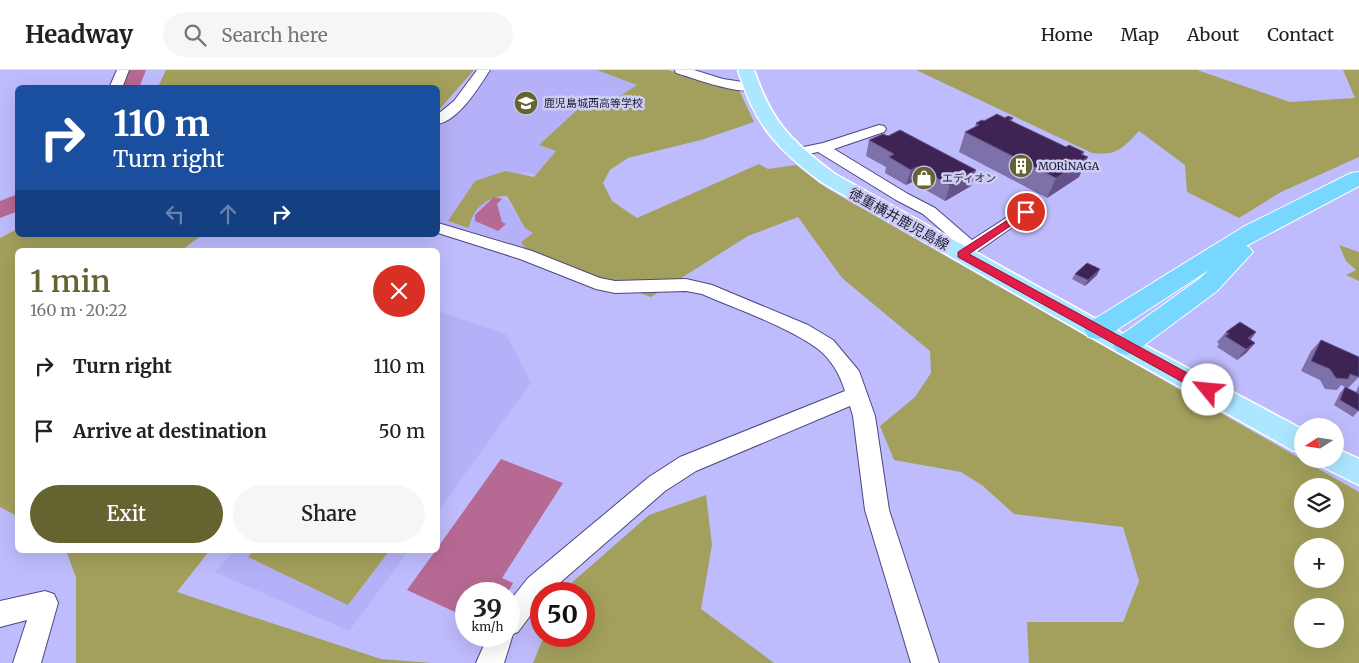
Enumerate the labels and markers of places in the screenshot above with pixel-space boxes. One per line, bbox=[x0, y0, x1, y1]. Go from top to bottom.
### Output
school or university icon: 鹿児島城西高等学校 bbox=[513, 90, 539, 116]
place label: 鹿児島城西高等学校 bbox=[544, 96, 643, 110]
building icon: MORiNAGA bbox=[1008, 153, 1034, 179]
place label: MORiNAGA bbox=[1038, 159, 1100, 173]
shop icon: エディオン bbox=[911, 165, 937, 191]
place label: エディオン bbox=[942, 171, 996, 185]
pin bbox=[1005, 191, 1047, 233]

